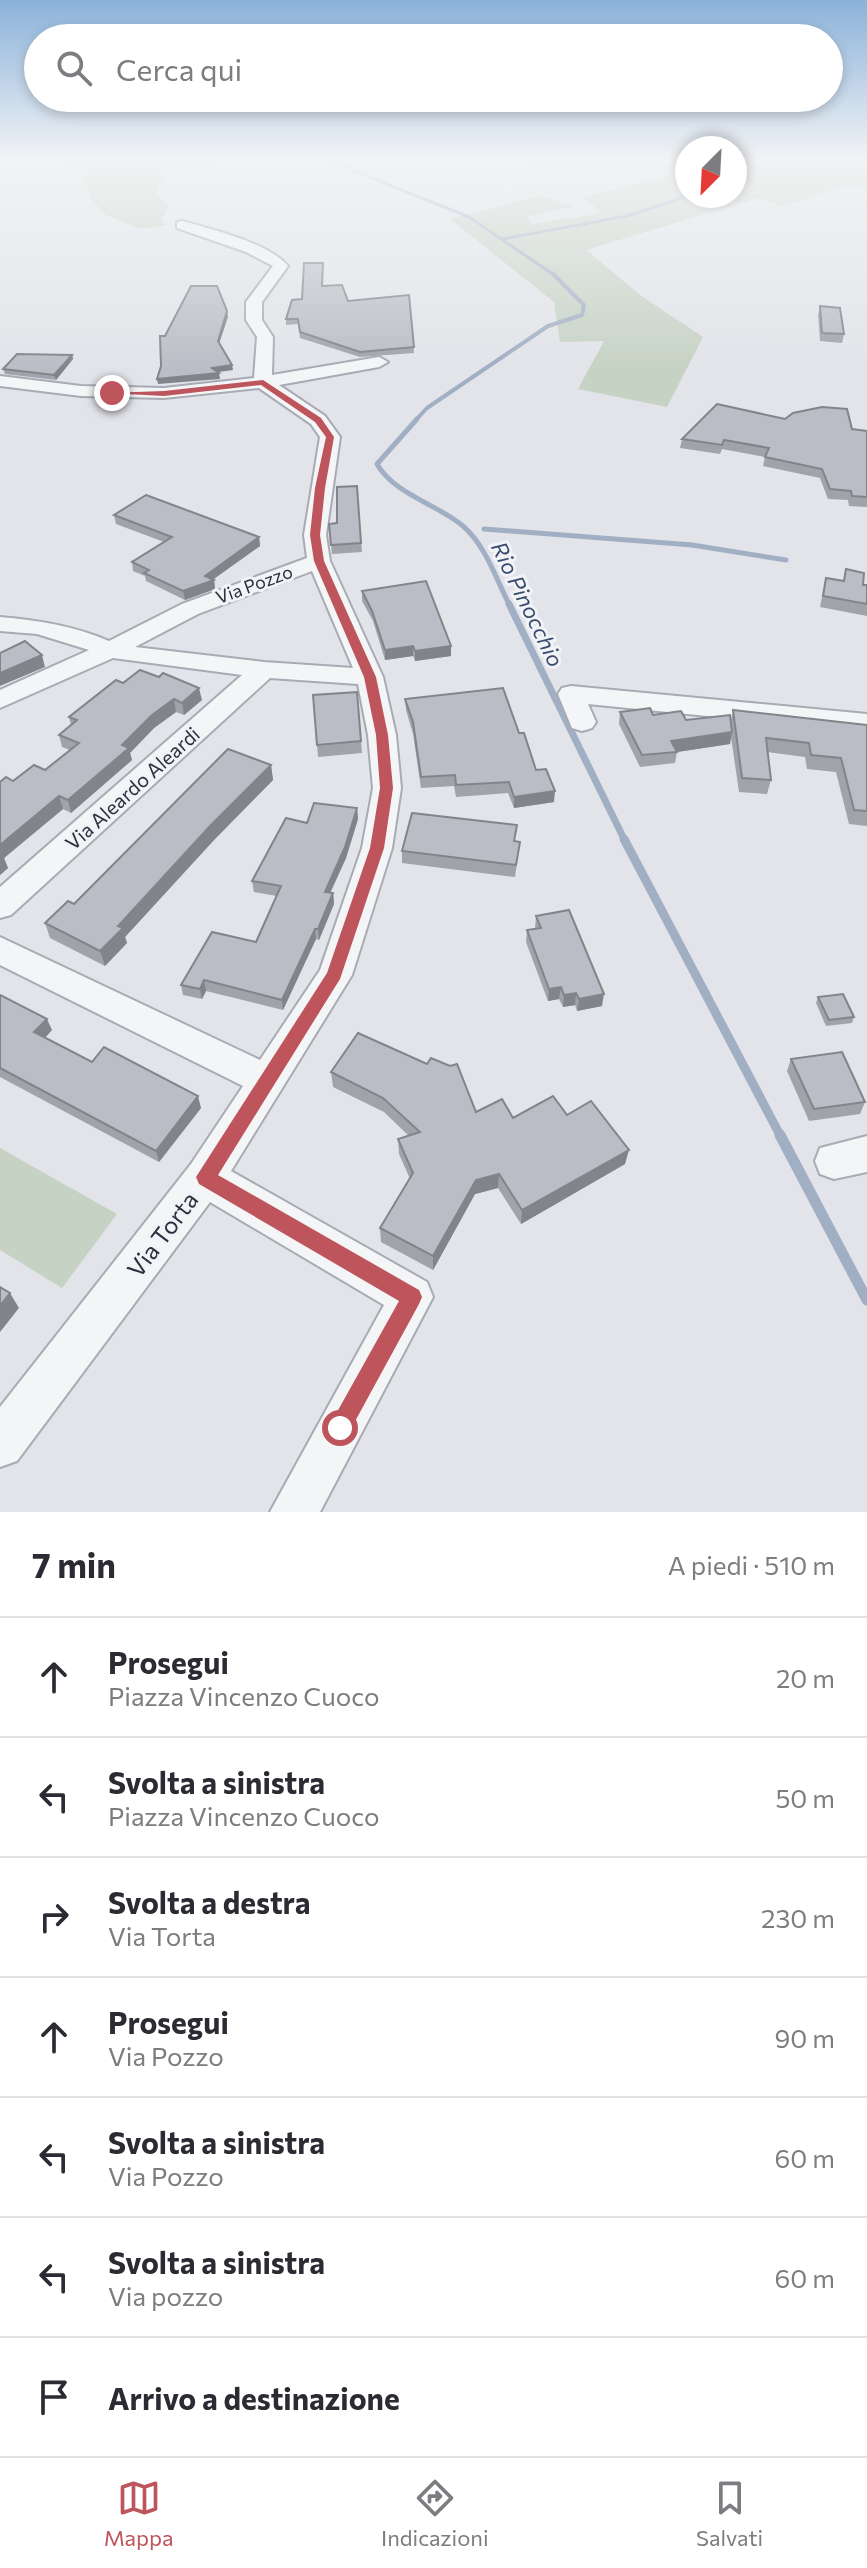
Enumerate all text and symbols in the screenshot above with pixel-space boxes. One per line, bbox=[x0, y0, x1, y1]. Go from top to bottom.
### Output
search box bbox=[24, 24, 843, 112]
icon: search bbox=[52, 46, 96, 90]
text: Cerca qui bbox=[116, 50, 242, 87]
north arrow bbox=[675, 136, 747, 208]
route end bbox=[94, 375, 130, 411]
water label: Rio Pinocchio bbox=[486, 537, 570, 671]
street label: Via Pozzo bbox=[213, 560, 295, 608]
street label: Via Aleardo Aleardi bbox=[60, 721, 204, 855]
street label: Via Torta bbox=[120, 1185, 204, 1283]
route start bbox=[322, 1410, 358, 1446]
text: 7 min bbox=[32, 1543, 116, 1585]
text: A piedi · 510 m bbox=[668, 1549, 835, 1580]
text: Prosegui bbox=[108, 1643, 229, 1680]
icon: ahead bbox=[32, 1655, 76, 1699]
text: 20 m bbox=[776, 1662, 835, 1693]
text: Piazza Vincenzo Cuoco bbox=[108, 1680, 380, 1711]
text: Svolta a sinistra bbox=[108, 1763, 325, 1800]
icon: left bbox=[32, 1775, 76, 1819]
text: 50 m bbox=[775, 1782, 835, 1813]
text: Piazza Vincenzo Cuoco bbox=[108, 1800, 380, 1831]
text: Svolta a destra bbox=[108, 1883, 310, 1920]
icon: right bbox=[32, 1895, 76, 1939]
text: 230 m bbox=[761, 1902, 835, 1933]
text: Via Torta bbox=[108, 1920, 216, 1951]
text: Prosegui bbox=[108, 2003, 229, 2040]
icon: ahead bbox=[32, 2015, 76, 2059]
text: 90 m bbox=[775, 2022, 835, 2053]
text: Via Pozzo bbox=[108, 2040, 224, 2071]
text: Svolta a sinistra bbox=[108, 2123, 325, 2160]
icon: left bbox=[32, 2135, 76, 2179]
text: 60 m bbox=[775, 2142, 835, 2173]
text: Via Pozzo bbox=[108, 2160, 224, 2191]
text: Svolta a sinistra bbox=[108, 2243, 325, 2280]
icon: left bbox=[32, 2255, 76, 2299]
text: 60 m bbox=[775, 2262, 835, 2293]
text: Via pozzo bbox=[108, 2280, 223, 2311]
icon: arrive bbox=[32, 2375, 76, 2419]
text: Arrivo a destinazione bbox=[108, 2379, 400, 2416]
tab: Mappa bbox=[104, 2476, 174, 2551]
tab: Indicazioni bbox=[381, 2476, 489, 2551]
tab: Salvati bbox=[696, 2476, 763, 2551]

